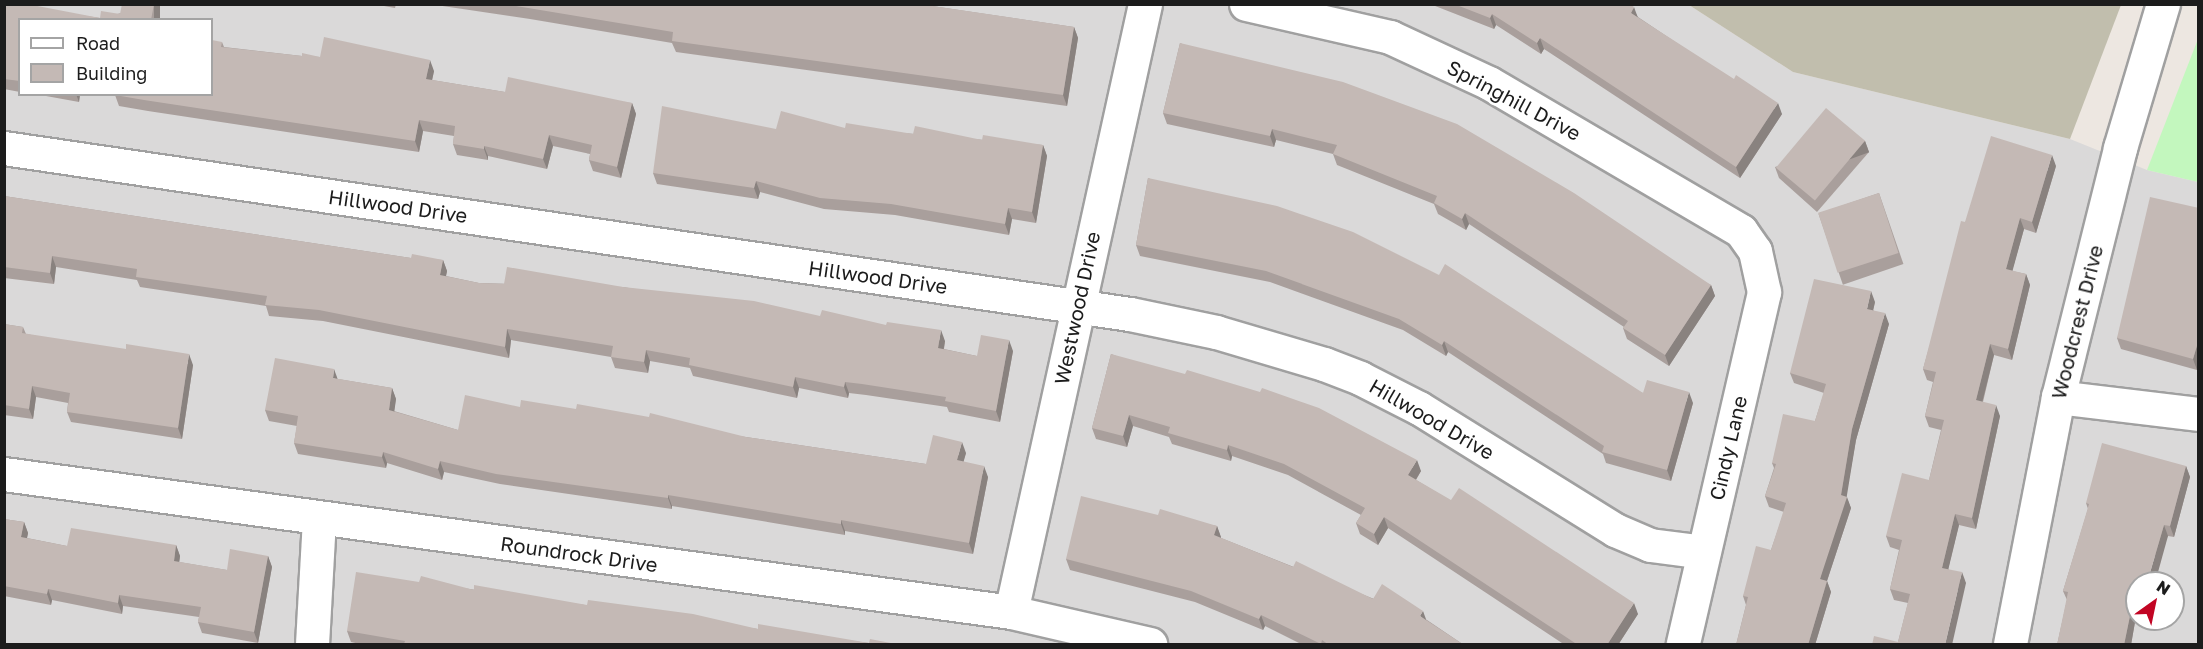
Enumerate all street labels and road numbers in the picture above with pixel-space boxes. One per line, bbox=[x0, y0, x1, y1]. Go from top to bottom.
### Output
street label: Springhill Drive bbox=[1443, 55, 1585, 145]
street label: Hillwood Drive bbox=[327, 184, 469, 228]
street label: Westwood Drive bbox=[1049, 229, 1105, 387]
street label: Woodcrest Drive bbox=[2046, 242, 2108, 402]
street label: Hillwood Drive bbox=[807, 255, 949, 299]
street label: Hillwood Drive bbox=[1365, 374, 1499, 464]
street label: Cindy Lane bbox=[1704, 393, 1752, 503]
street label: Roundrock Drive bbox=[499, 531, 659, 577]

